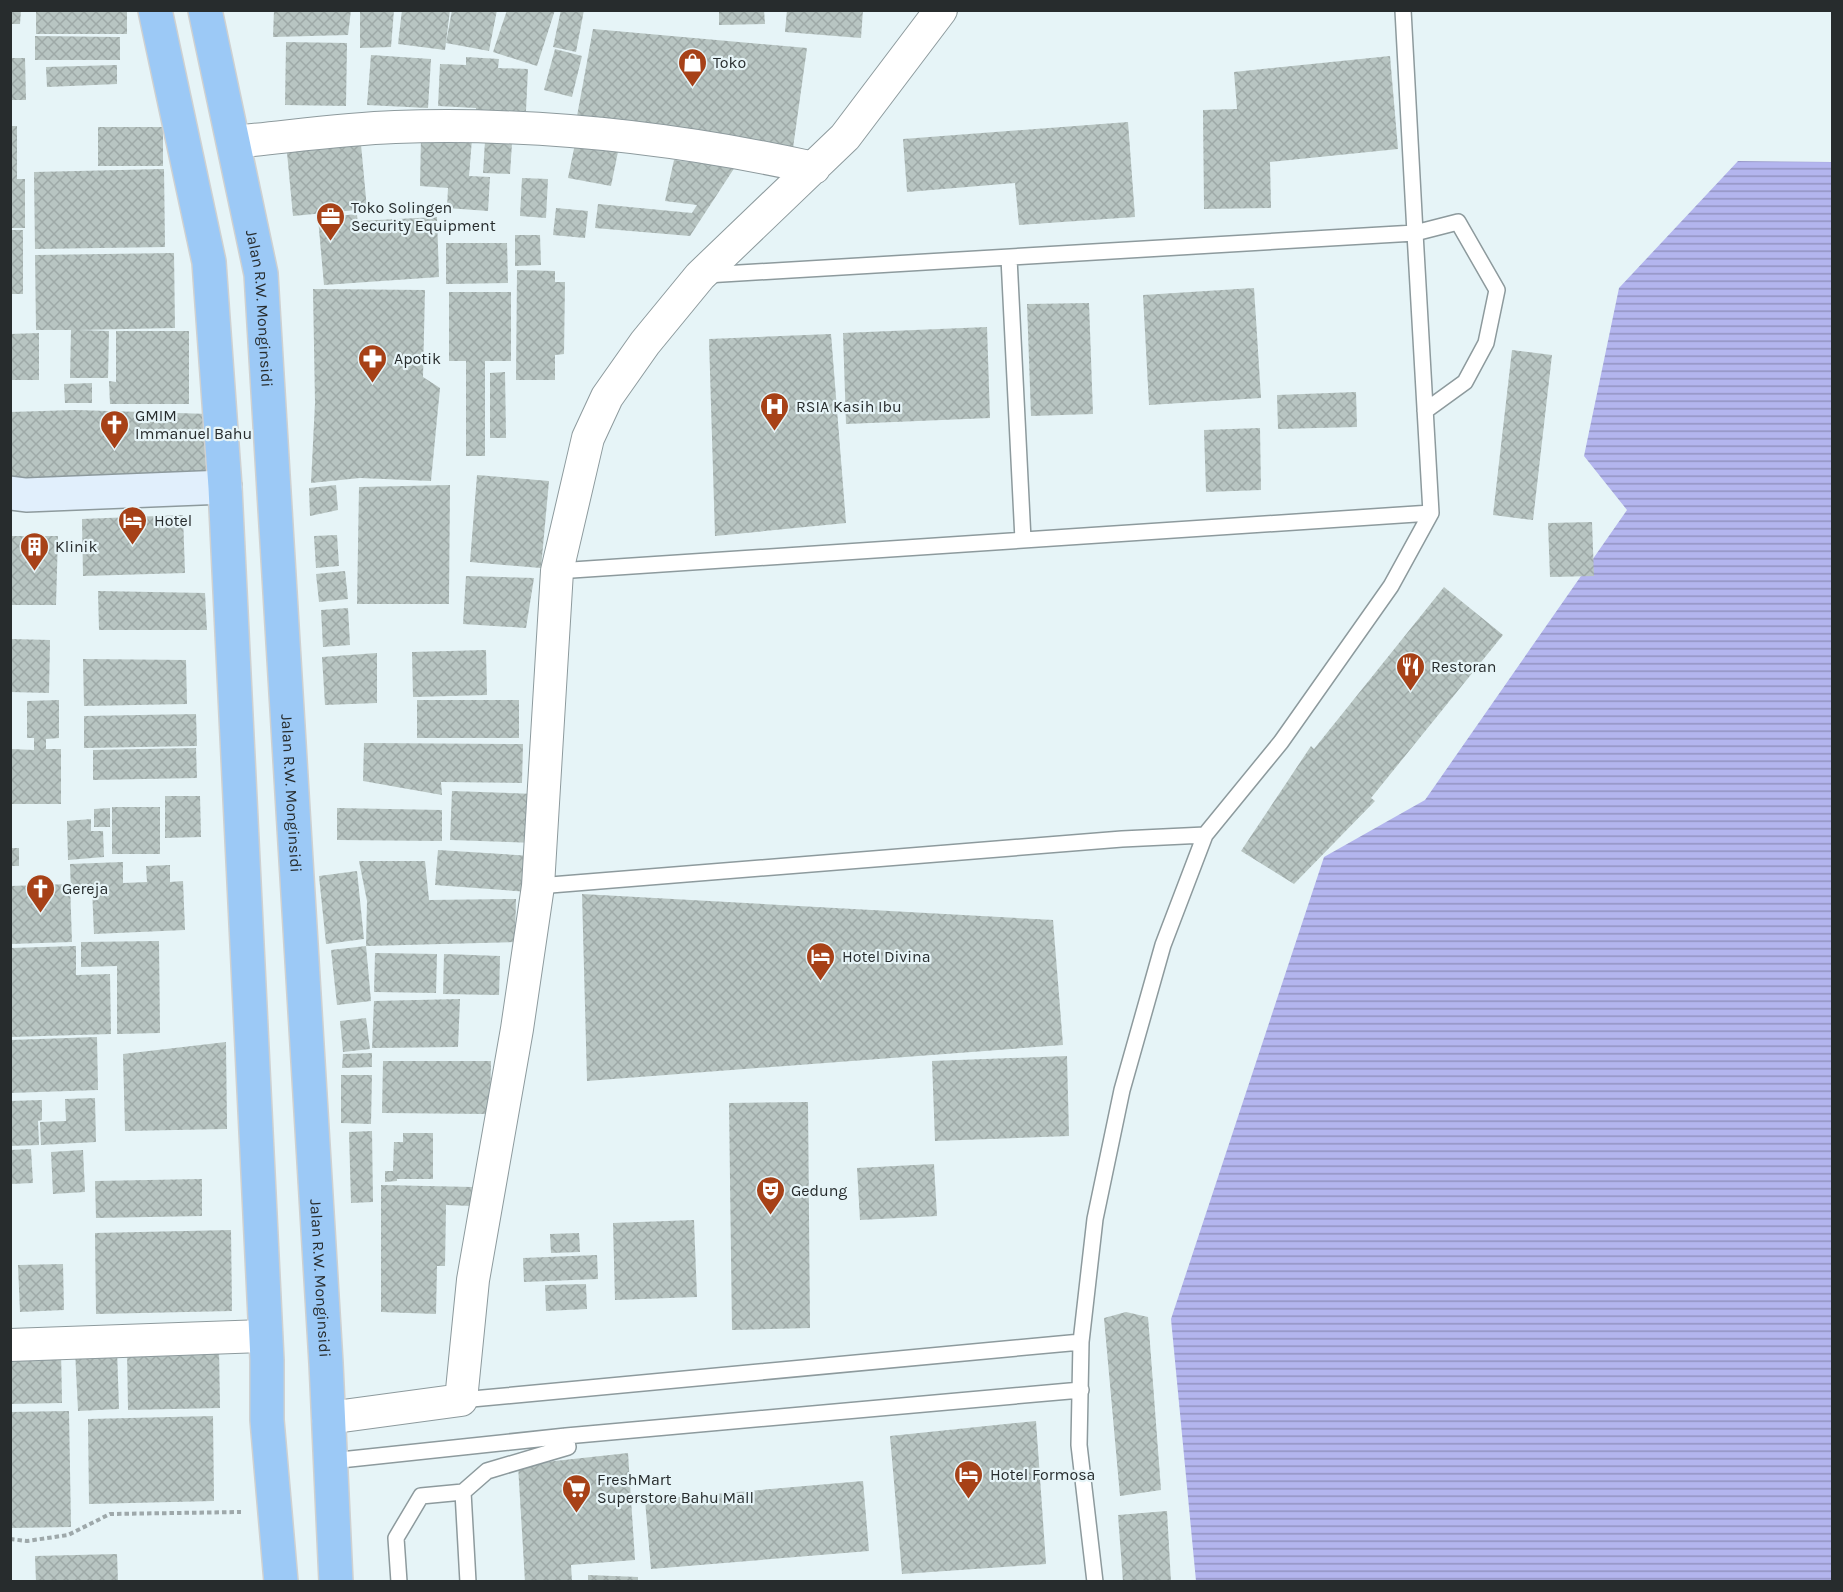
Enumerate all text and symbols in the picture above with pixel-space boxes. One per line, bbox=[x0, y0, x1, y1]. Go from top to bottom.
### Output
shop icon: Toko bbox=[676, 46, 708, 88]
place label: Toko bbox=[713, 53, 746, 72]
place label: Toko Solingen Security Equipment bbox=[351, 198, 496, 235]
office icon: Toko Solingen Security Equipment bbox=[314, 200, 346, 242]
street label: Jalan R.W. Monginsidi bbox=[242, 228, 277, 388]
pharmacy icon: Apotik bbox=[357, 342, 389, 384]
place label: Apotik bbox=[394, 349, 441, 368]
hospital icon: RSIA Kasih Ibu bbox=[759, 390, 791, 432]
place label: RSIA Kasih Ibu bbox=[796, 397, 902, 416]
place label: GMIM Immanuel Bahu bbox=[135, 406, 252, 443]
church icon: GMIM Immanuel Bahu bbox=[98, 408, 130, 450]
hotel icon: Hotel bbox=[117, 504, 149, 546]
place label: Hotel bbox=[154, 511, 192, 530]
building icon: Klinik bbox=[18, 530, 50, 572]
place label: Klinik bbox=[55, 537, 97, 556]
restaurant icon: Restoran bbox=[1394, 650, 1426, 692]
place label: Restoran bbox=[1431, 657, 1496, 676]
street label: Jalan R.W. Monginsidi bbox=[277, 713, 306, 873]
church icon: Gereja bbox=[25, 872, 57, 914]
place label: Gereja bbox=[62, 879, 108, 898]
hotel icon: Hotel Divina bbox=[805, 940, 837, 982]
place label: Hotel Divina bbox=[842, 947, 931, 966]
theatre icon: Gedung bbox=[754, 1174, 786, 1216]
place label: Gedung bbox=[791, 1181, 847, 1200]
street label: Jalan R.W. Monginsidi bbox=[306, 1199, 335, 1358]
hotel icon: Hotel Formosa bbox=[953, 1458, 985, 1500]
place label: Hotel Formosa bbox=[990, 1465, 1095, 1484]
place label: FreshMart Superstore Bahu Mall bbox=[597, 1470, 754, 1507]
supermarket icon: FreshMart Superstore Bahu Mall bbox=[560, 1472, 592, 1514]

